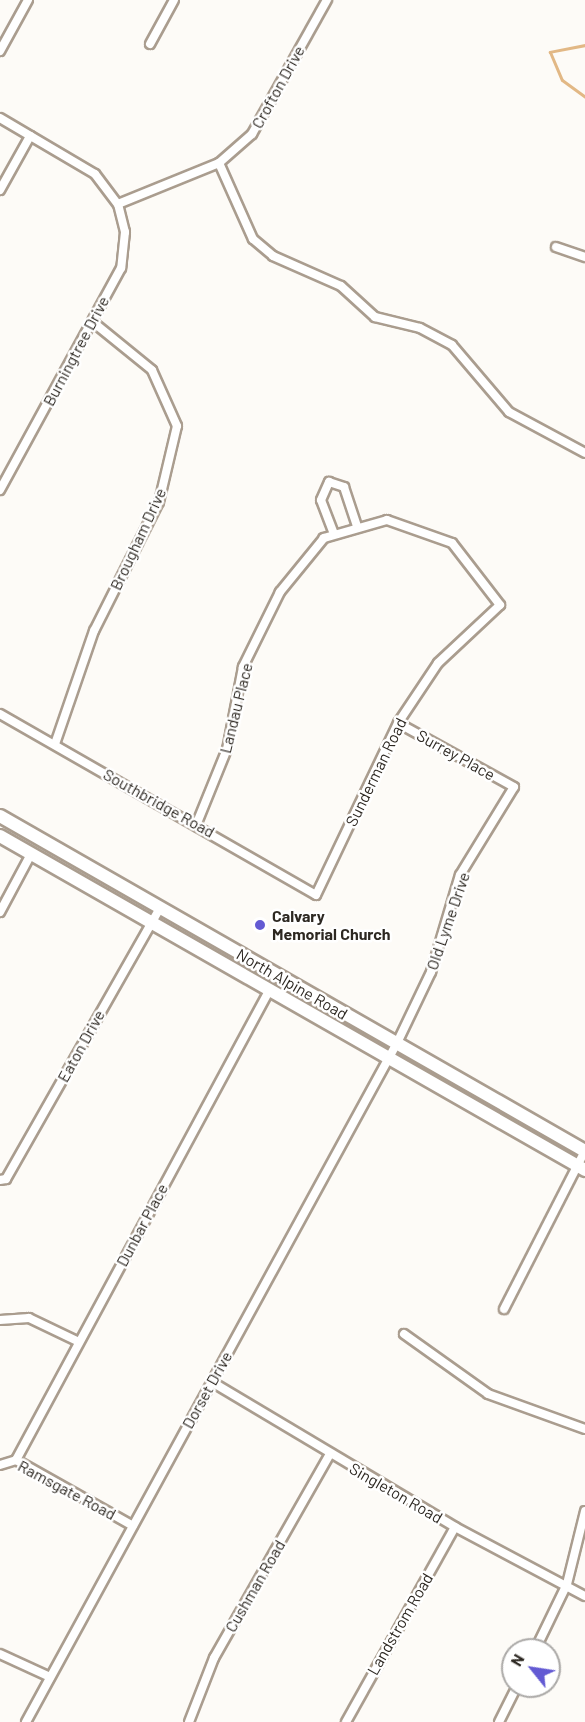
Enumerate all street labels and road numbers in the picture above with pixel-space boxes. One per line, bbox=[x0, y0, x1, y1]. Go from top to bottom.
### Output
street label: Crofton Drive bbox=[247, 42, 309, 132]
street label: Burningtree Drive bbox=[39, 293, 113, 409]
street label: Brougham Drive bbox=[106, 485, 170, 593]
street label: Landau Place bbox=[215, 661, 257, 755]
street label: Sunderman Road bbox=[341, 715, 411, 829]
street label: Surrey Place bbox=[414, 726, 498, 784]
street label: Southbridge Road bbox=[100, 765, 218, 841]
street label: Old Lyme Drive bbox=[422, 869, 474, 973]
street label: North Alpine Road bbox=[233, 944, 351, 1024]
street label: Eaton Drive bbox=[53, 1007, 109, 1085]
street label: Dunbar Place bbox=[112, 1180, 172, 1270]
street label: Dorset Drive bbox=[178, 1348, 236, 1432]
street label: Ramsgate Road bbox=[15, 1456, 119, 1524]
street label: Singleton Road bbox=[346, 1459, 446, 1527]
street label: Cushman Road bbox=[221, 1537, 289, 1635]
street label: Landstrom Road bbox=[363, 1570, 437, 1678]

